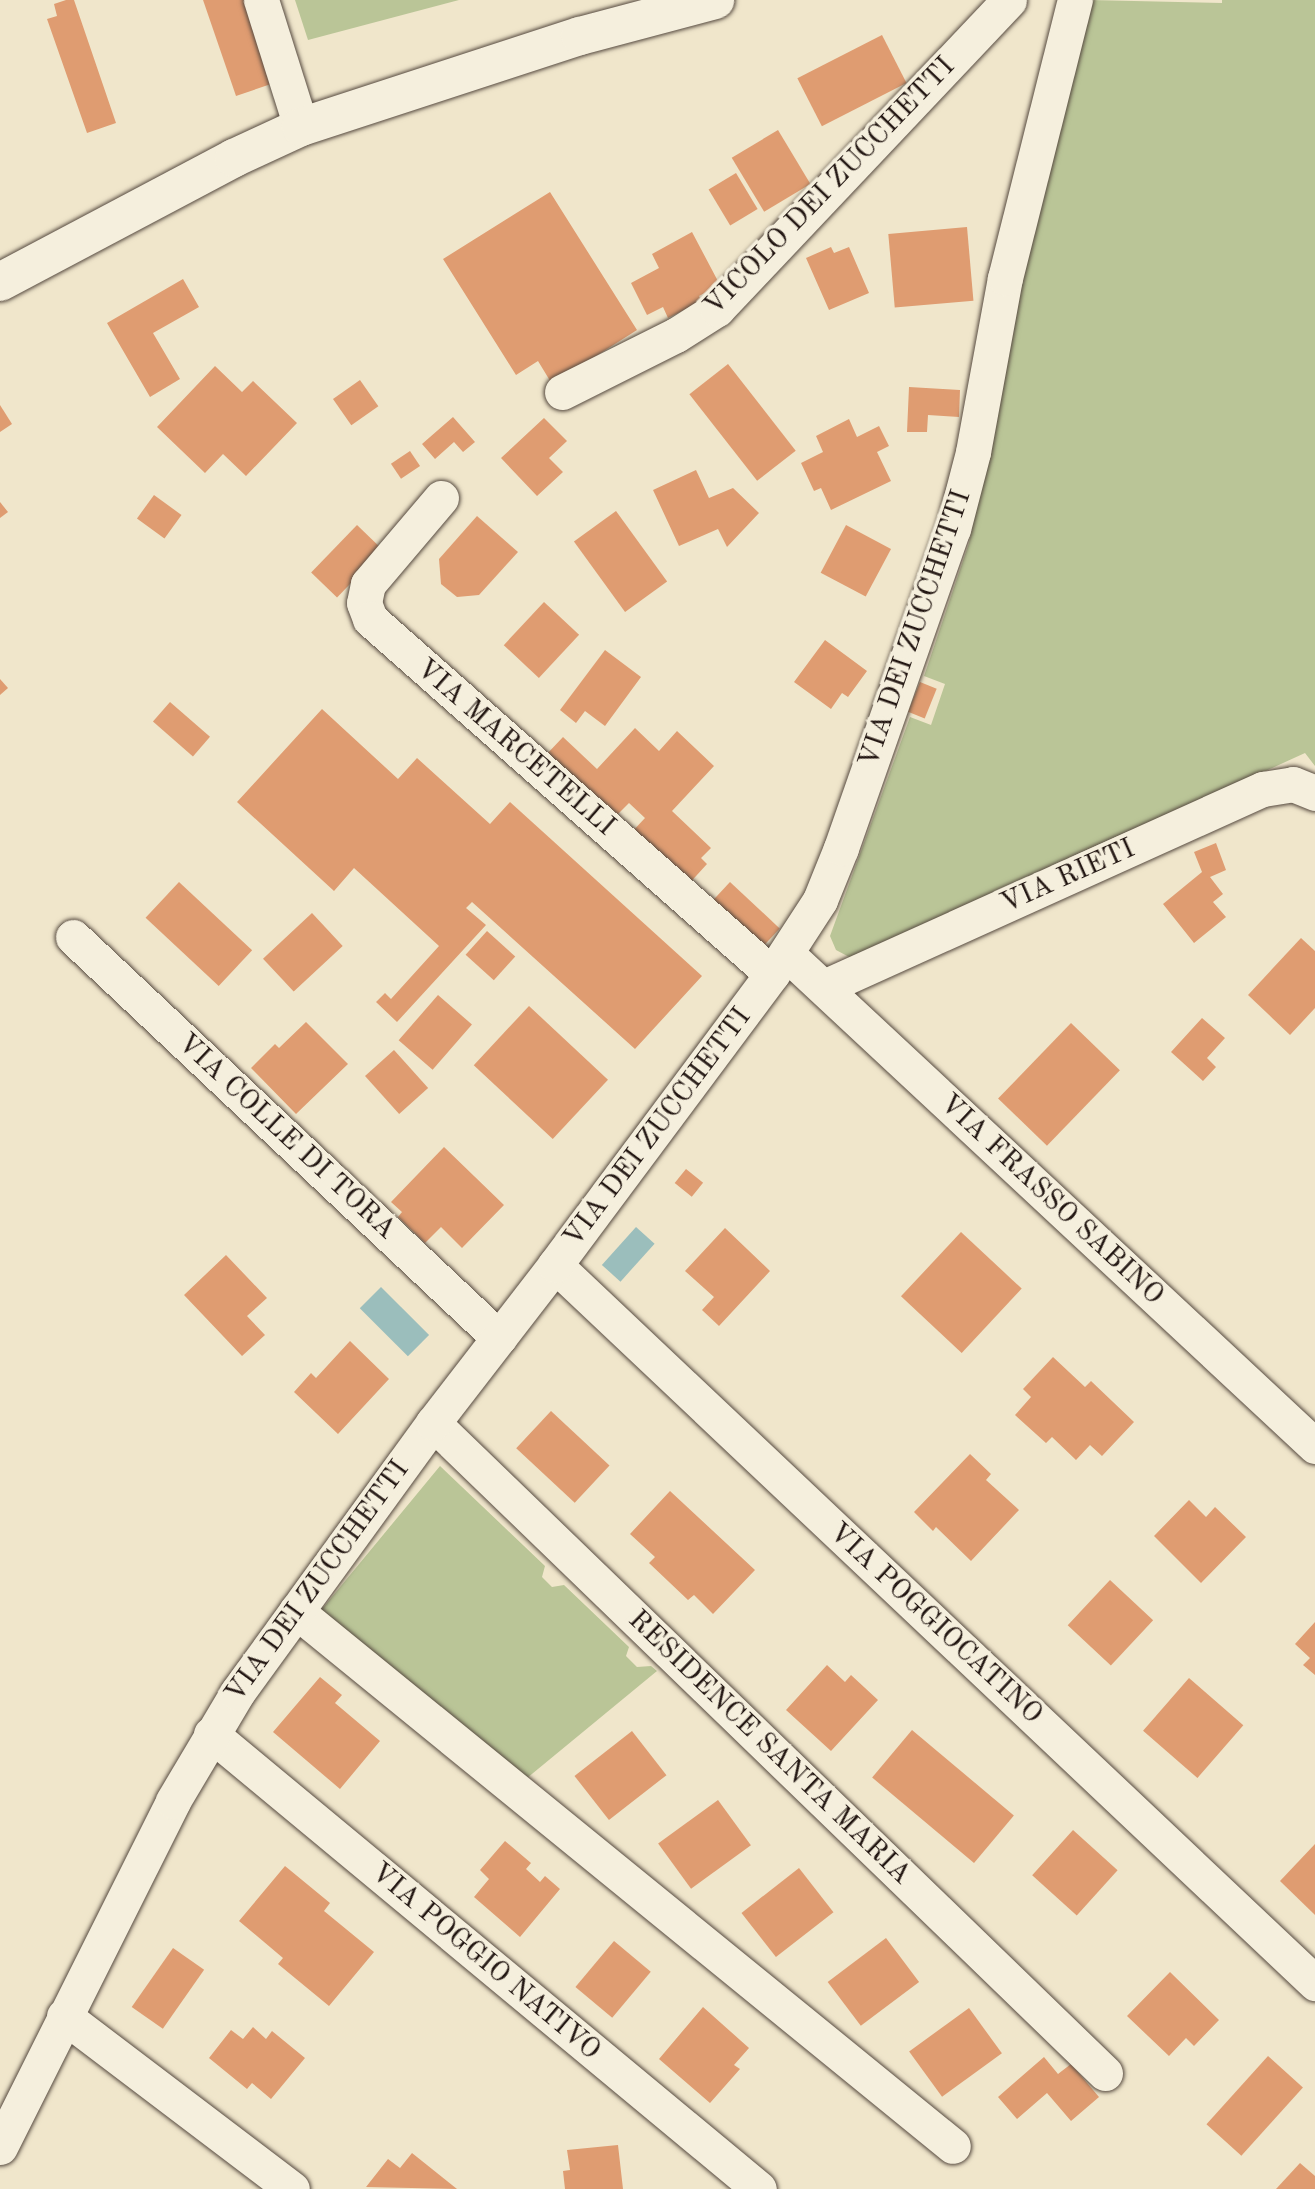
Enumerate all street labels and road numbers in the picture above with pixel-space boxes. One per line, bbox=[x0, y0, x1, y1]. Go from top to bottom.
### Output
street label: VICOLO DEI ZUCCHETTI bbox=[698, 51, 962, 323]
street label: VIA DEI ZUCCHETTI bbox=[853, 486, 979, 772]
street label: VIA MARCETELLI bbox=[409, 652, 621, 844]
street label: VIA RIETI bbox=[996, 833, 1140, 921]
street label: VIA DEI ZUCCHETTI bbox=[557, 1002, 759, 1254]
street label: VIA COLLE DI TORA bbox=[170, 1027, 402, 1247]
street label: VIA FRASSO SABINO bbox=[932, 1087, 1170, 1313]
street label: VIA DEI ZUCCHETTI bbox=[219, 1454, 417, 1710]
street label: VIA POGGIOCATINO bbox=[821, 1516, 1049, 1732]
street label: RESIDENCE SANTA MARIA bbox=[621, 1604, 917, 1892]
street label: VIA POGGIO NATIVO bbox=[363, 1856, 607, 2068]

